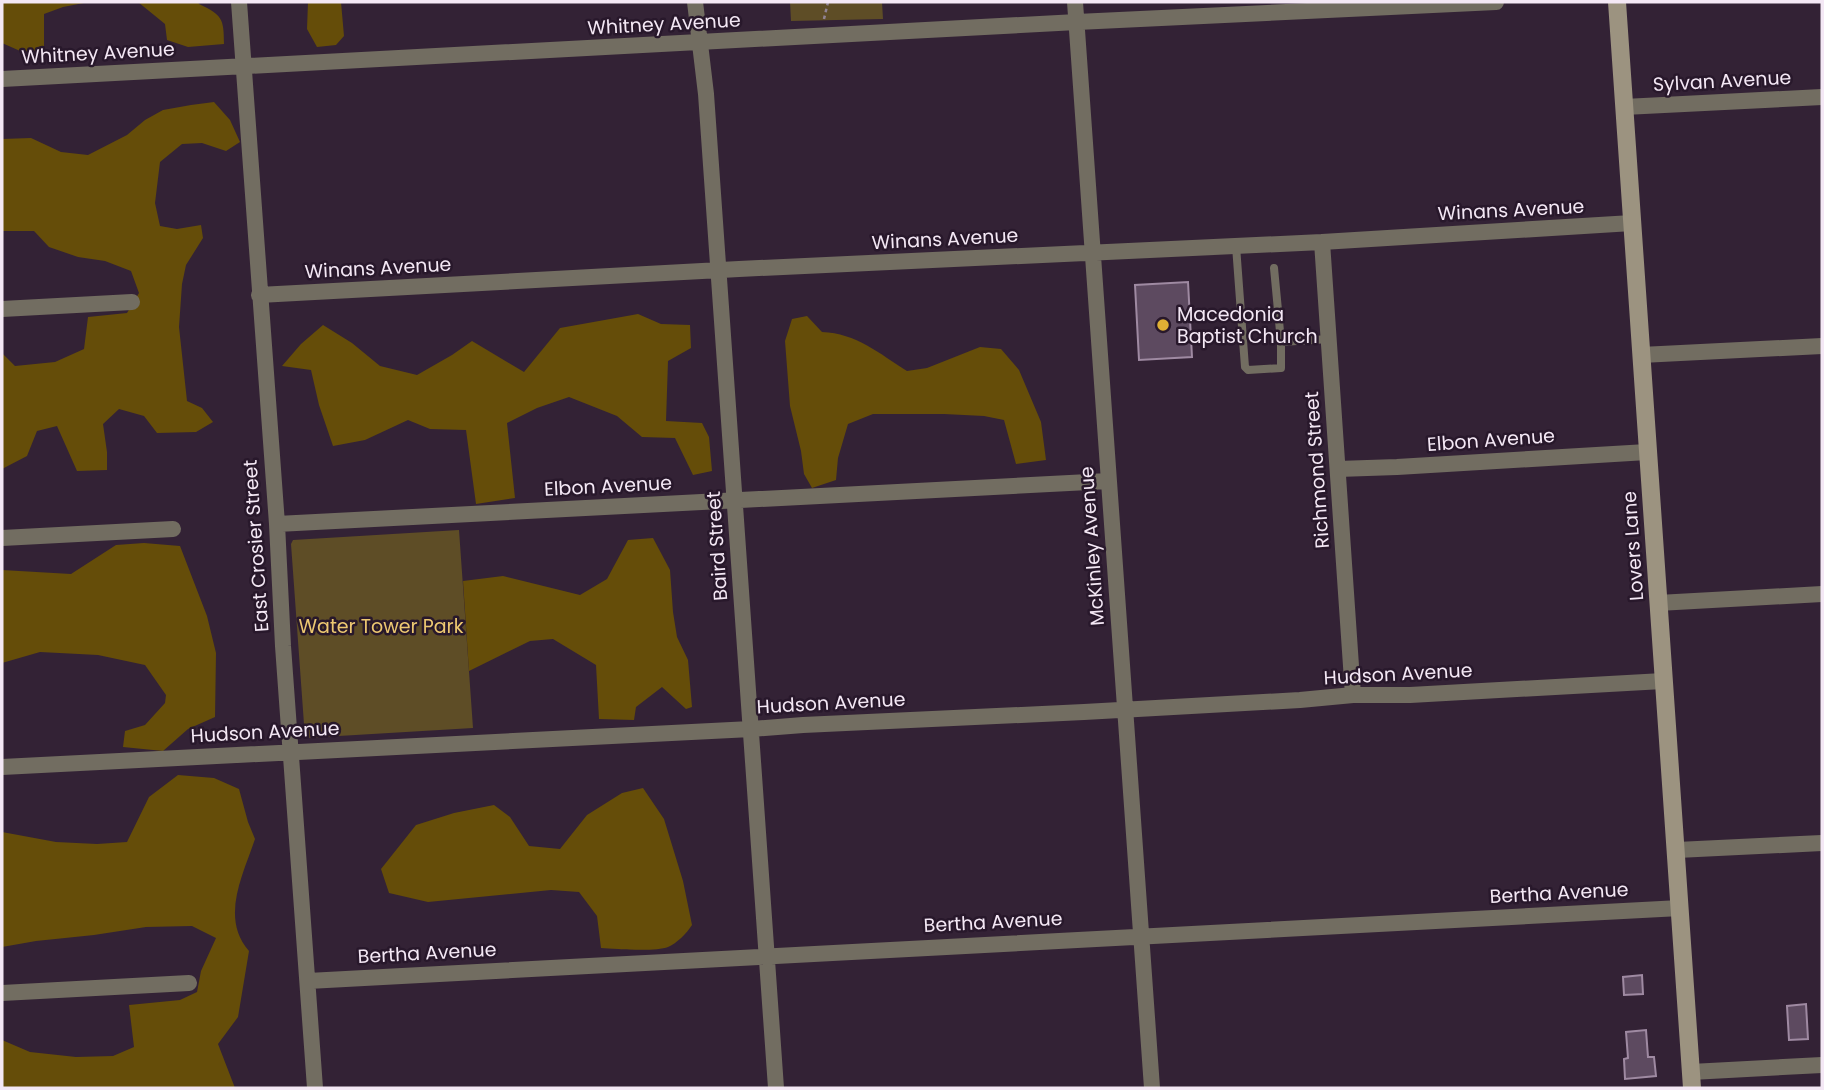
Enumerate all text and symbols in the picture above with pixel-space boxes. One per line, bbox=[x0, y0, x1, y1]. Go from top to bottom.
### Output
street label: Whitney Avenue bbox=[587, 7, 741, 41]
street label: Whitney Avenue bbox=[21, 36, 175, 70]
street label: Sylvan Avenue bbox=[1652, 64, 1792, 98]
street label: Winans Avenue bbox=[1437, 193, 1585, 227]
street label: Winans Avenue bbox=[871, 222, 1019, 256]
street label: Winans Avenue bbox=[304, 251, 452, 285]
place label: Macedonia Baptist Church bbox=[1177, 301, 1318, 350]
marker: Macedonia Baptist Church bbox=[1155, 317, 1171, 333]
street label: Richmond Street bbox=[1298, 390, 1336, 549]
street label: Elbon Avenue bbox=[1426, 422, 1556, 458]
street label: East Crosier Street bbox=[237, 459, 275, 633]
street label: McKinley Avenue bbox=[1073, 465, 1111, 627]
street label: Elbon Avenue bbox=[543, 469, 673, 503]
street label: Baird Street bbox=[700, 490, 734, 602]
street label: Lovers Lane bbox=[1616, 490, 1650, 602]
park label: Water Tower Park bbox=[299, 613, 464, 640]
street label: Hudson Avenue bbox=[1323, 657, 1473, 691]
street label: Hudson Avenue bbox=[756, 686, 906, 720]
street label: Hudson Avenue bbox=[190, 715, 340, 749]
street label: Bertha Avenue bbox=[1489, 876, 1629, 910]
street label: Bertha Avenue bbox=[923, 905, 1063, 939]
street label: Bertha Avenue bbox=[357, 936, 497, 970]

